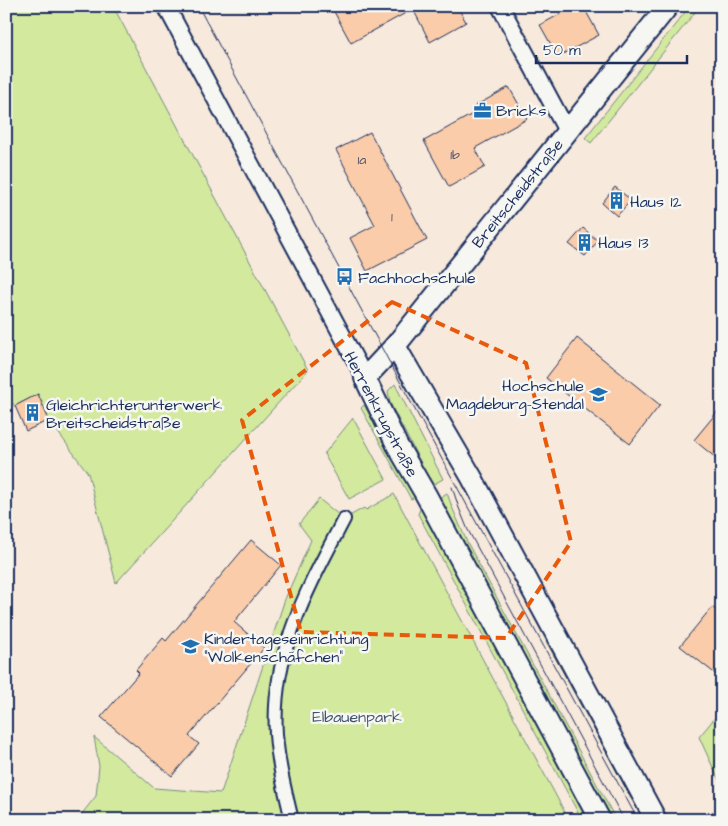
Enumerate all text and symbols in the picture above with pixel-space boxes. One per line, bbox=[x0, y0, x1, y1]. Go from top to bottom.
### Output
scale bar bbox=[536, 32, 687, 64]
text: 50 m bbox=[543, 40, 581, 61]
office icon: Bricks bbox=[472, 100, 492, 120]
place label: Bricks bbox=[496, 100, 547, 122]
street label: Breitscheidstraße bbox=[467, 134, 569, 253]
house number: 1b bbox=[450, 145, 460, 165]
house number: 1a bbox=[358, 150, 366, 170]
building icon: Haus 12 bbox=[606, 191, 626, 211]
place label: Haus 12 bbox=[630, 191, 682, 213]
house number: 1 bbox=[391, 207, 393, 227]
building icon: Haus 13 bbox=[574, 232, 594, 252]
place label: Haus 13 bbox=[598, 232, 649, 254]
bus stop icon: Fachhochschule bbox=[334, 267, 354, 287]
place label: Fachhochschule bbox=[358, 267, 476, 289]
street label: Herrenkrugstraße bbox=[338, 348, 424, 482]
place label: Hochschule Magdeburg-Stendal bbox=[446, 375, 584, 416]
school or university icon: Hochschule Magdeburg-Stendal bbox=[588, 384, 608, 404]
place label: Gleichrichterunterwerk Breitscheidstraße bbox=[46, 394, 222, 434]
building icon: Gleichrichterunterwerk Breitscheidstraße bbox=[22, 403, 42, 423]
place label: Kindertageseinrichtung "Wolkenschäfchen" bbox=[204, 628, 369, 668]
school or university icon: Kindertageseinrichtung "Wolkenschäfchen" bbox=[180, 637, 200, 657]
park label: Elbauenpark bbox=[312, 706, 402, 728]

